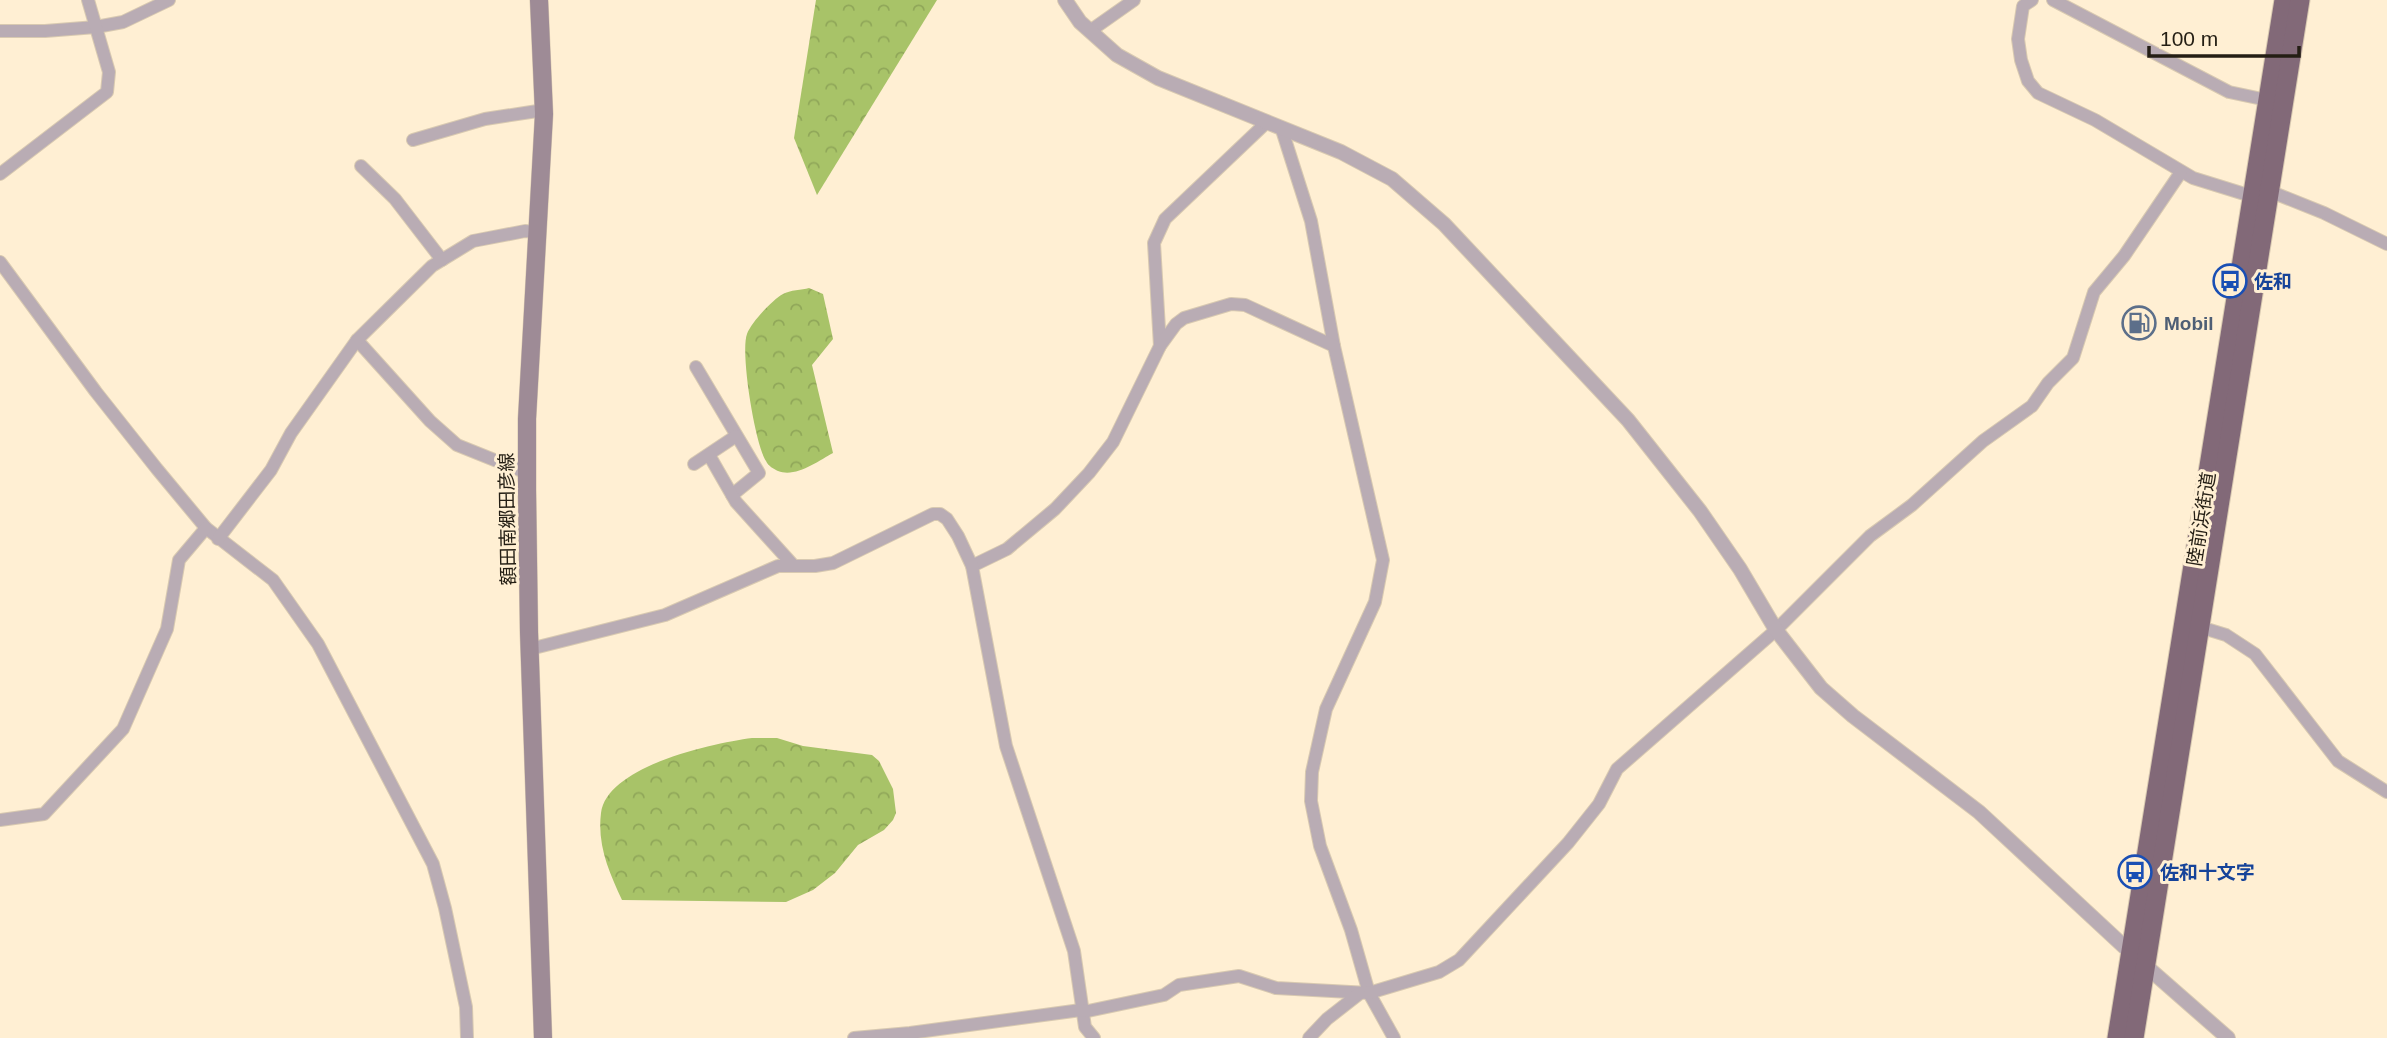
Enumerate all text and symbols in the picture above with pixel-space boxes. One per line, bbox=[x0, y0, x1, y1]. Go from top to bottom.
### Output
scale bar bbox=[2149, 14, 2300, 58]
text: 100 m bbox=[2160, 27, 2218, 50]
bus stop icon: 佐和 bbox=[2211, 262, 2249, 300]
place label: 佐和 bbox=[2254, 271, 2292, 292]
fuel station icon: Mobil bbox=[2120, 304, 2158, 342]
place label: Mobil bbox=[2164, 313, 2214, 334]
street label: 額田南郷田彦線 bbox=[496, 452, 519, 586]
street label: 陸前浜街道 bbox=[2184, 471, 2219, 568]
bus stop icon: 佐和十文字 bbox=[2116, 853, 2154, 891]
place label: 佐和十文字 bbox=[2160, 862, 2255, 883]

